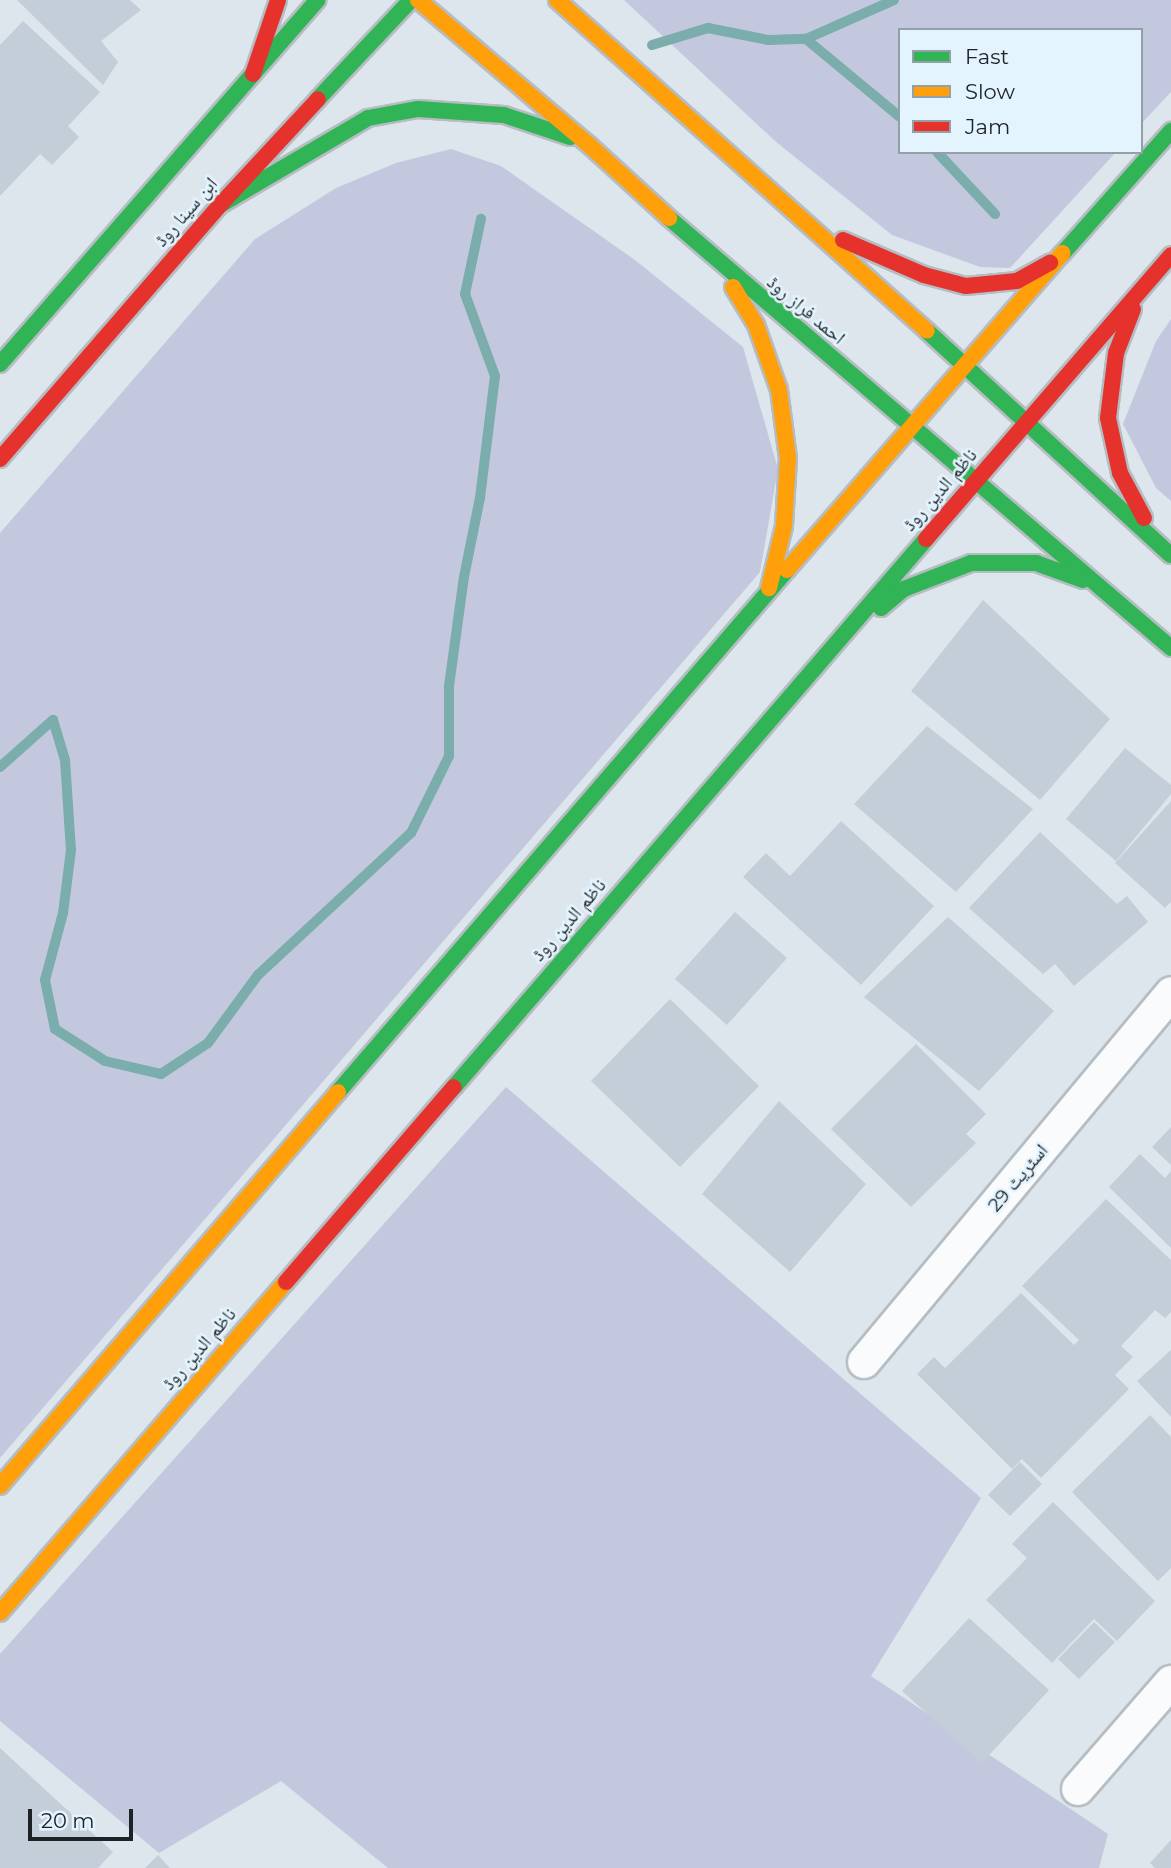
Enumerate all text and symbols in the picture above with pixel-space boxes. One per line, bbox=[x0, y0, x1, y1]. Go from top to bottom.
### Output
legend bbox=[898, 28, 1143, 154]
text: Fast bbox=[965, 44, 1009, 69]
text: Slow bbox=[965, 79, 1015, 104]
text: Jam bbox=[965, 114, 1010, 139]
street label: ابن سینا روڈ bbox=[150, 173, 222, 251]
street label: احمد فراز روڈ bbox=[762, 271, 850, 349]
street label: ناظم الدین روڈ bbox=[898, 444, 982, 536]
street label: ناظم الدین روڈ bbox=[527, 874, 611, 966]
street label: اسٹریٹ 29 bbox=[983, 1140, 1053, 1216]
street label: ناظم الدین روڈ bbox=[157, 1303, 241, 1395]
scale bar bbox=[32, 1794, 136, 1838]
text: 20 m bbox=[41, 1808, 95, 1833]

